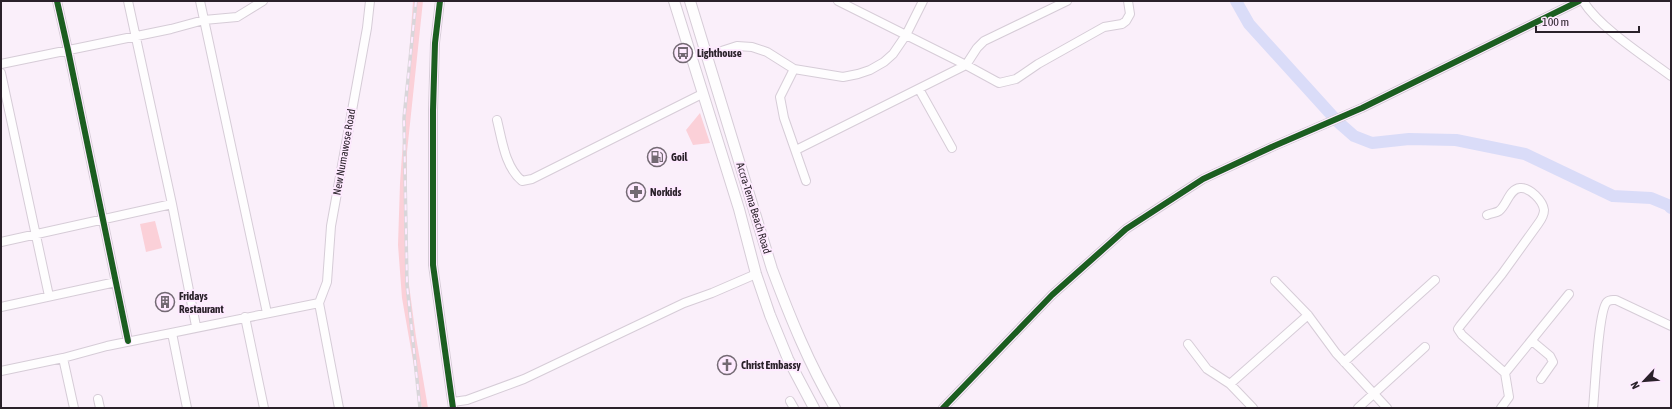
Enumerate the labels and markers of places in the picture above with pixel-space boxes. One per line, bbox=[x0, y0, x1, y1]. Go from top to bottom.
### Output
bus stop icon: Lighthouse bbox=[672, 42, 694, 64]
place label: Lighthouse bbox=[697, 47, 742, 59]
fuel station icon: Goil bbox=[646, 146, 668, 168]
place label: Goil bbox=[671, 151, 689, 163]
pharmacy icon: Norkids bbox=[625, 181, 647, 203]
place label: Norkids bbox=[650, 186, 681, 198]
place label: Fridays Restaurant bbox=[179, 290, 224, 315]
building icon: Fridays Restaurant bbox=[154, 291, 176, 313]
church icon: Christ Embassy bbox=[716, 354, 738, 376]
place label: Christ Embassy bbox=[741, 359, 801, 371]

